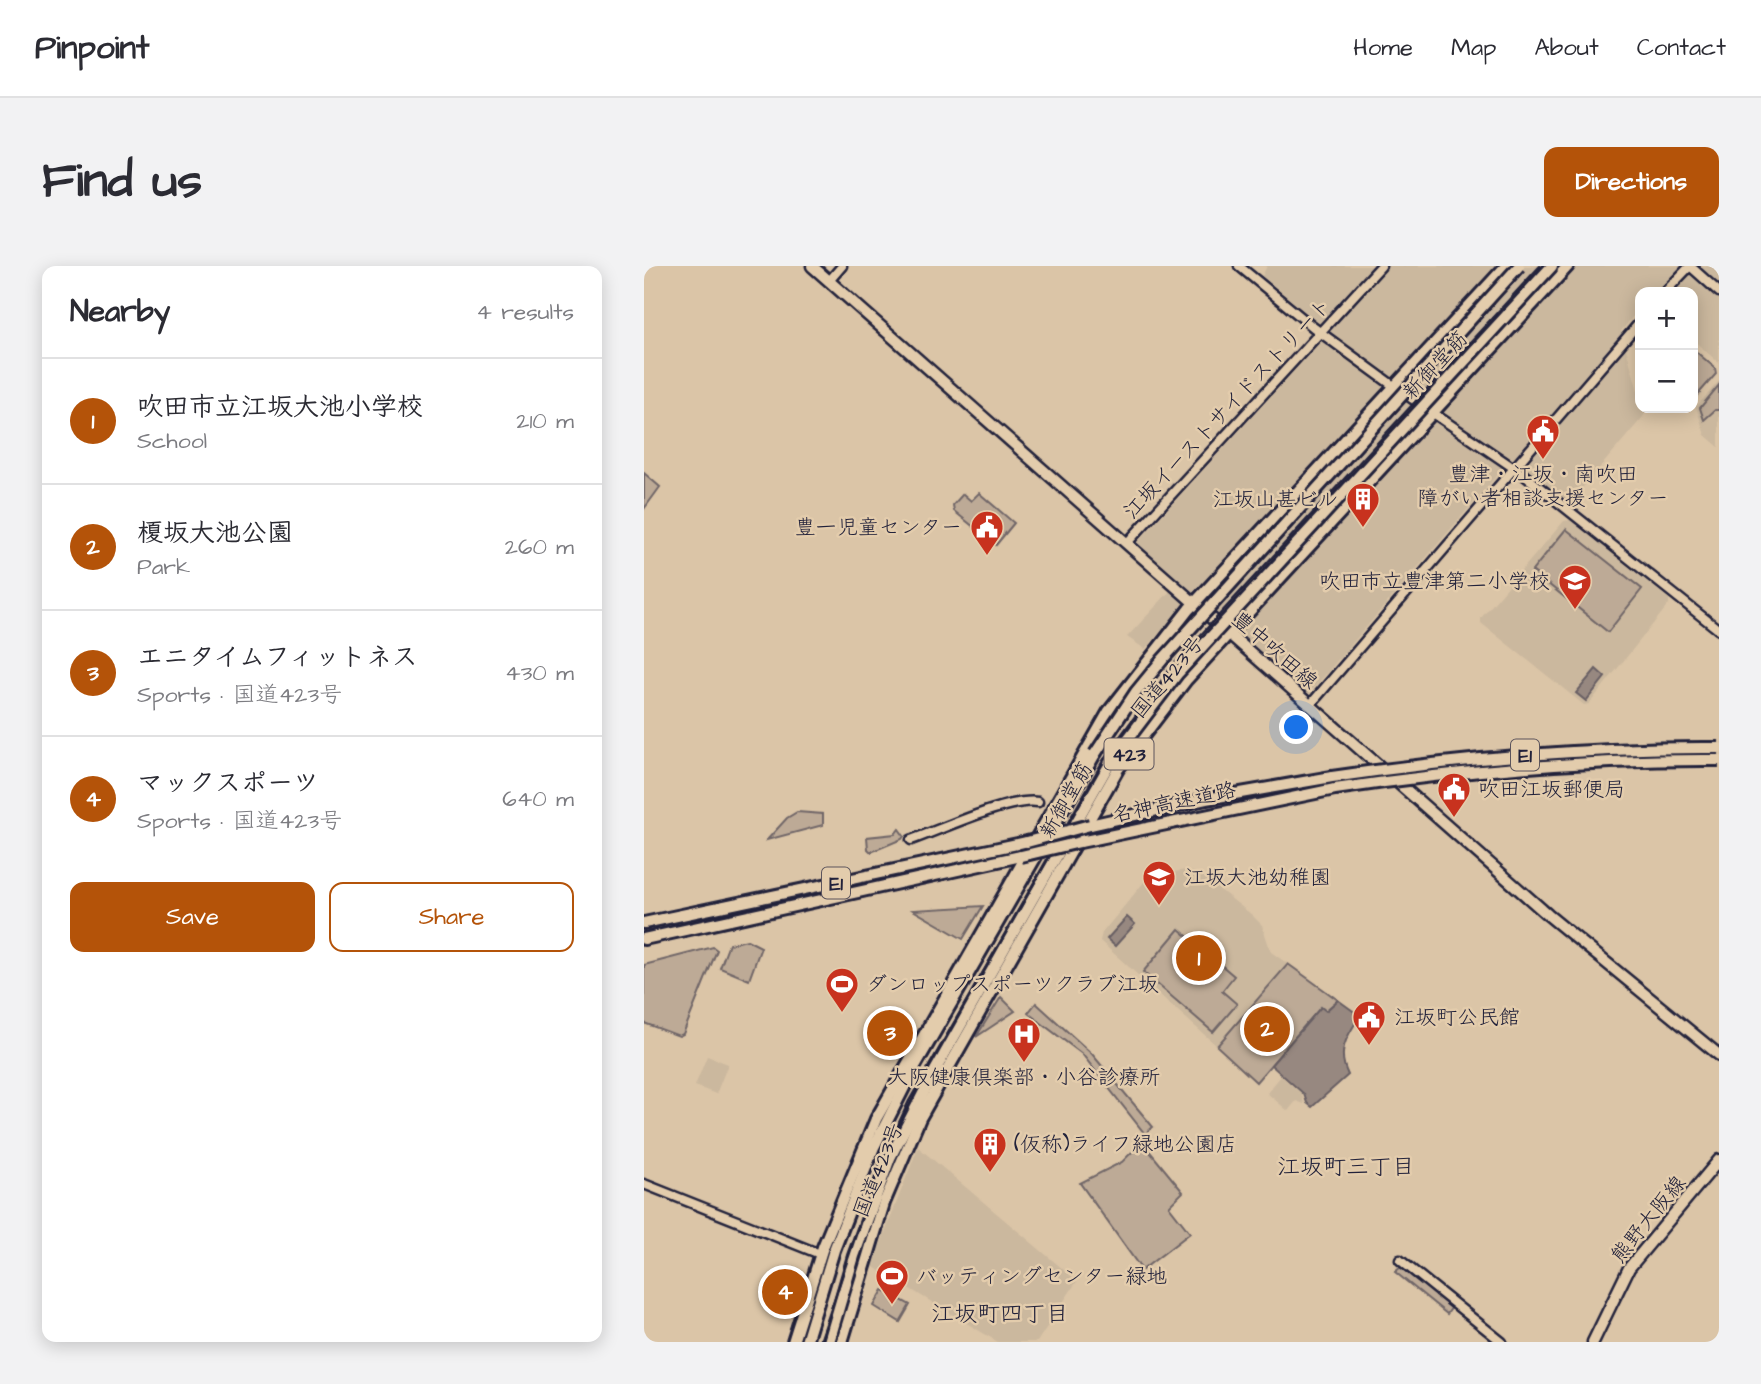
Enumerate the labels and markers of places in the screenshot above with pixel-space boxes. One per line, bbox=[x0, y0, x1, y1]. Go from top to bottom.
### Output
public building icon: 豊津・江坂・南吹田 障がい者相談支援センター bbox=[1524, 412, 1562, 461]
place label: 豊津・江坂・南吹田 障がい者相談支援センター bbox=[1417, 460, 1669, 513]
building icon: 江坂山甚ビル bbox=[1344, 480, 1382, 529]
place label: 江坂山甚ビル bbox=[1212, 485, 1338, 514]
public building icon: 豊一児童センター bbox=[968, 508, 1006, 557]
place label: 豊一児童センター bbox=[795, 513, 962, 542]
school or university icon: 吹田市立豊津第二小学校 bbox=[1556, 562, 1594, 611]
place label: 吹田市立豊津第二小学校 bbox=[1319, 567, 1550, 596]
public building icon: 吹田江坂郵便局 bbox=[1435, 770, 1473, 819]
place label: 吹田江坂郵便局 bbox=[1478, 775, 1625, 804]
school or university icon: 江坂大池幼稚園 bbox=[1140, 858, 1178, 907]
place label: 江坂大池幼稚園 bbox=[1184, 863, 1331, 892]
pin: 1 bbox=[1176, 932, 1222, 984]
sports icon: ダンロップスポーツクラブ江坂 bbox=[823, 965, 861, 1014]
place label: ダンロップスポーツクラブ江坂 bbox=[866, 970, 1159, 999]
public building icon: 江坂町公民館 bbox=[1350, 998, 1388, 1047]
pin: 2 bbox=[1244, 1003, 1290, 1055]
place label: 江坂町公民館 bbox=[1394, 1003, 1520, 1032]
pin: 3 bbox=[867, 1007, 913, 1059]
hospital icon: 大阪健康倶楽部・小谷診療所 bbox=[1005, 1015, 1043, 1064]
place label: 大阪健康倶楽部・小谷診療所 bbox=[888, 1063, 1161, 1092]
building icon: (仮称)ライフ緑地公園店 bbox=[971, 1125, 1009, 1174]
place label: (仮称)ライフ緑地公園店 bbox=[1014, 1130, 1237, 1159]
sports icon: バッティングセンター緑地 bbox=[873, 1257, 911, 1306]
place label: バッティングセンター緑地 bbox=[916, 1262, 1167, 1291]
pin: 4 bbox=[762, 1266, 808, 1318]

